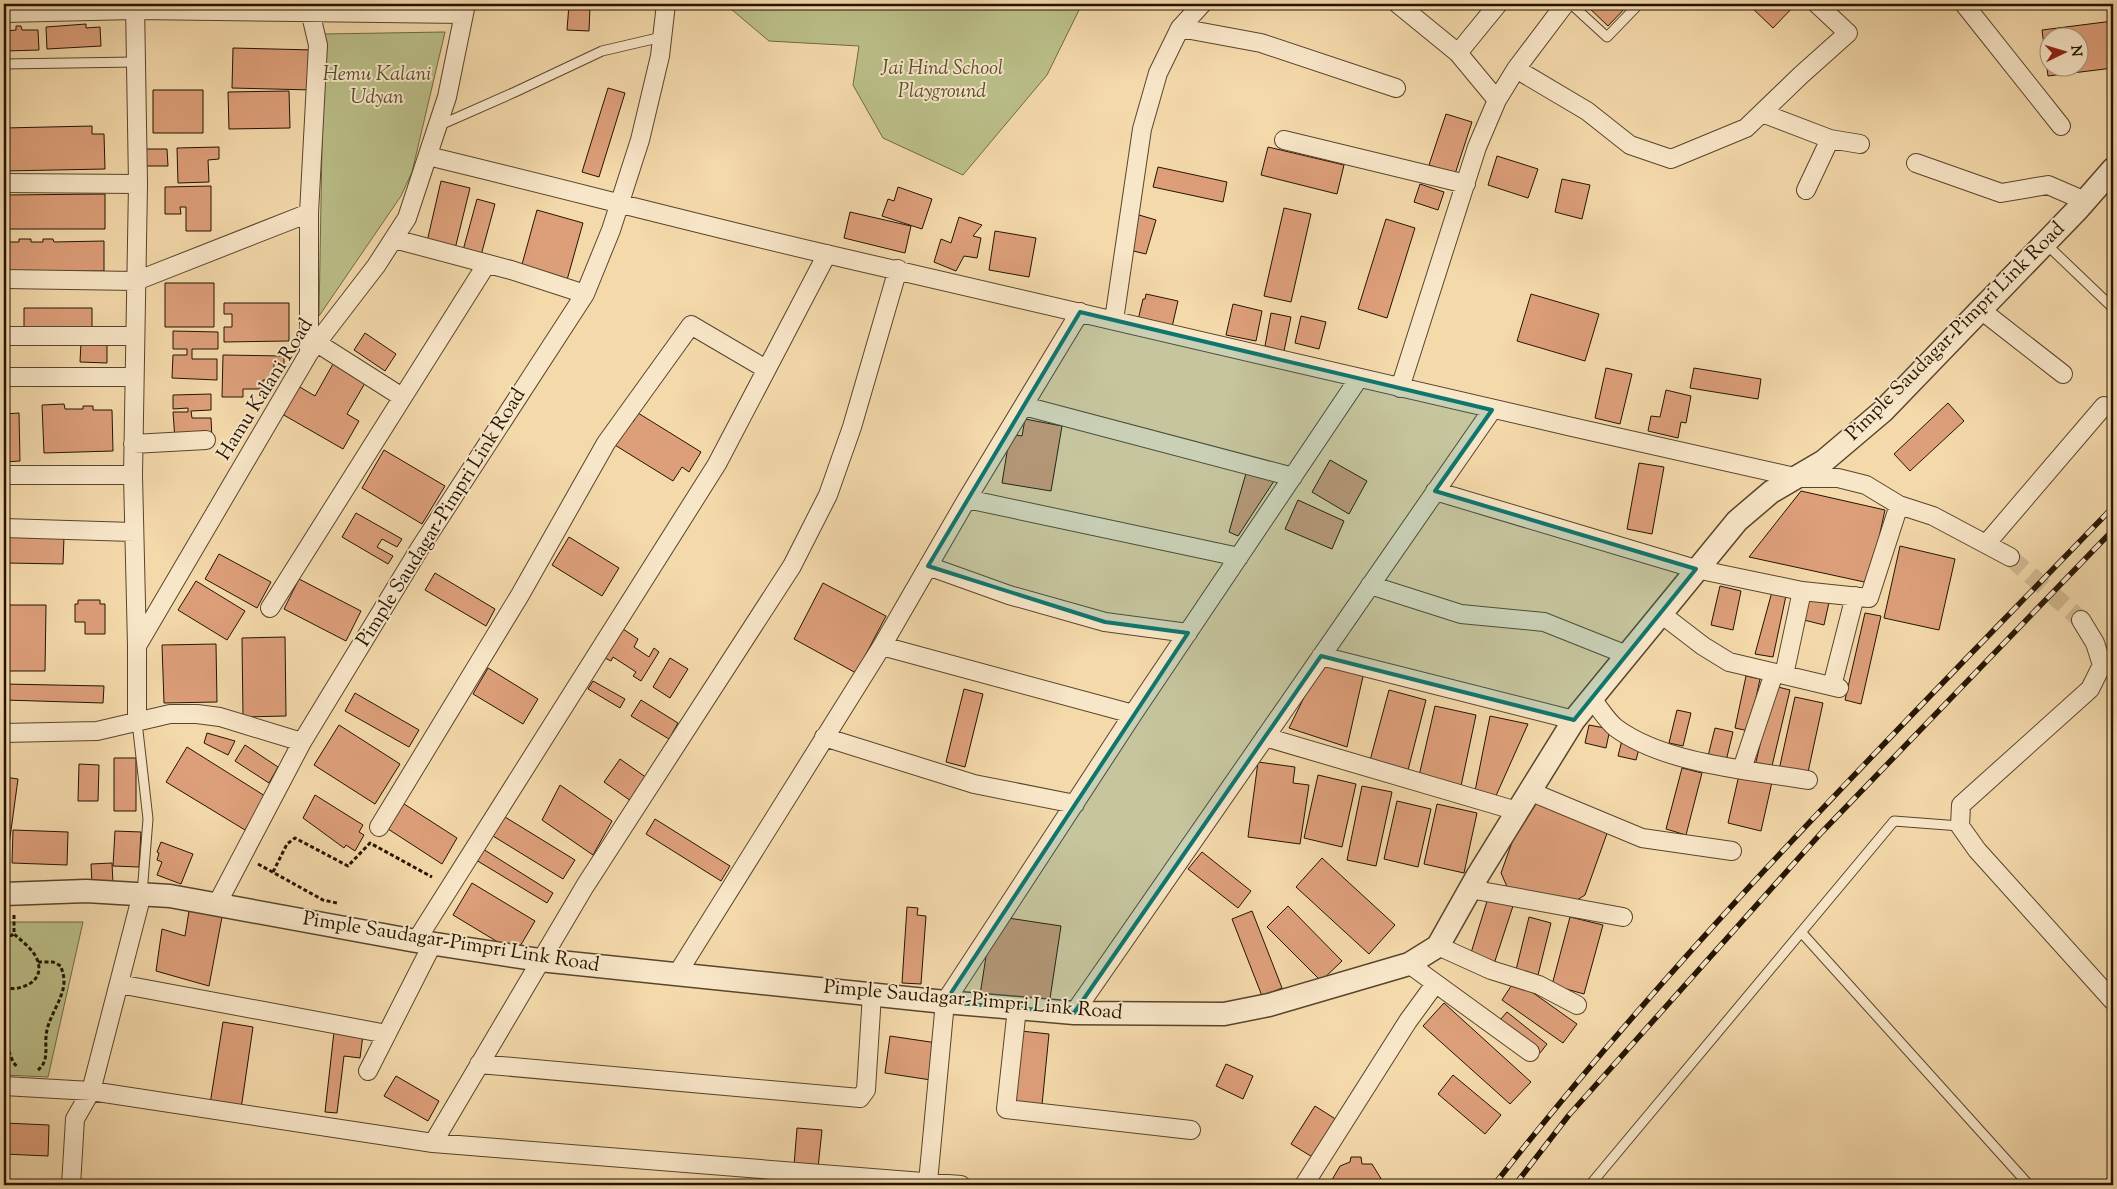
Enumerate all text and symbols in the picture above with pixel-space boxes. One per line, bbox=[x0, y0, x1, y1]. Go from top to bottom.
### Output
north arrow bbox=[2040, 28, 2090, 78]
text: N bbox=[2065, 45, 2085, 57]
park label: Jai Hind School Playground bbox=[880, 55, 1003, 107]
park label: Hemu Kalani Udyan bbox=[323, 61, 431, 113]
street label: Pimple Saudagar-Pimpri Link Road bbox=[1840, 216, 2072, 448]
street label: Hamu Kalani Road bbox=[211, 313, 321, 467]
street label: Pimple Saudagar-Pimpri Link Road bbox=[350, 383, 534, 653]
street label: Pimple Saudagar-Pimpri Link Road bbox=[301, 905, 601, 981]
street label: Pimple Saudagar-Pimpri Link Road bbox=[822, 973, 1124, 1029]

